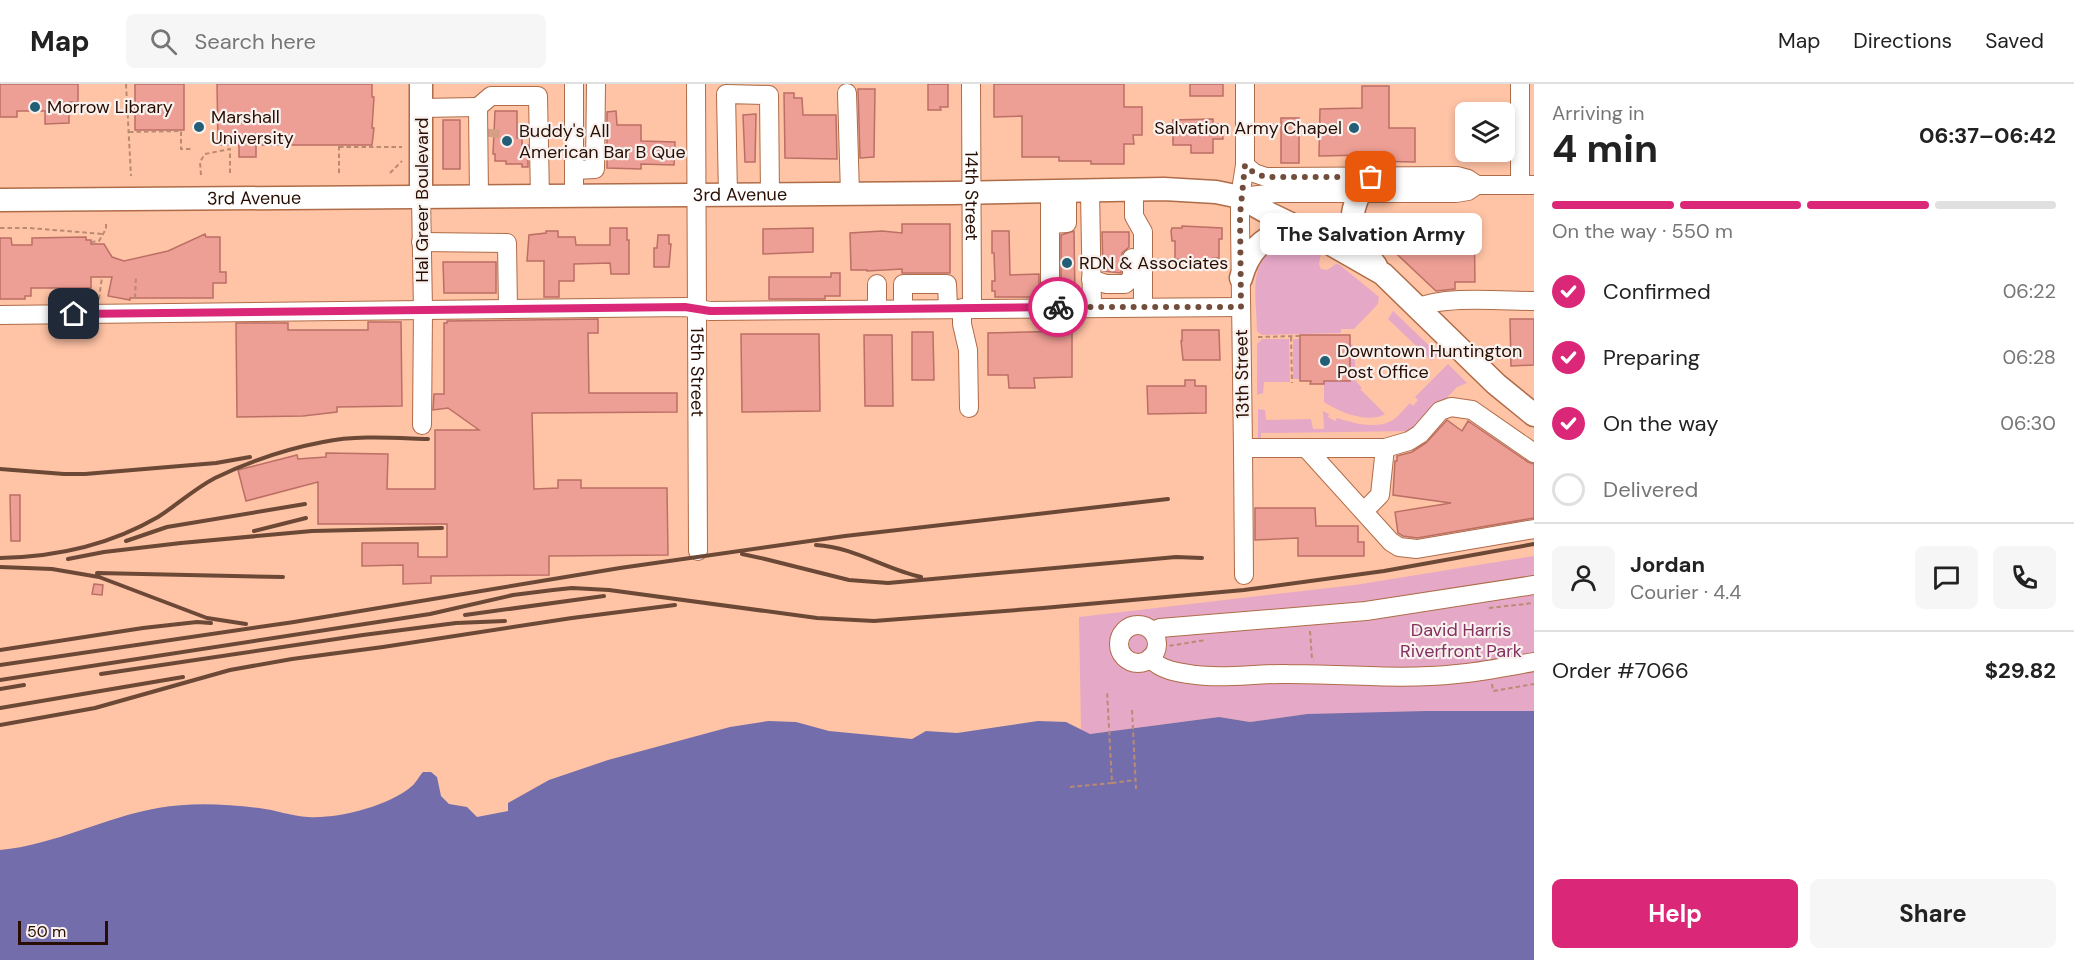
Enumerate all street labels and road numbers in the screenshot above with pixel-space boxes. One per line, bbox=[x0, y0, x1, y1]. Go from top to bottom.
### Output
street label: Hal Greer Boulevard bbox=[410, 118, 434, 282]
street label: 14th Street bbox=[959, 151, 984, 241]
street label: 3rd Avenue bbox=[693, 182, 787, 207]
street label: 3rd Avenue bbox=[207, 186, 301, 210]
street label: 15th Street bbox=[685, 327, 709, 417]
street label: 13th Street bbox=[1229, 329, 1255, 419]

